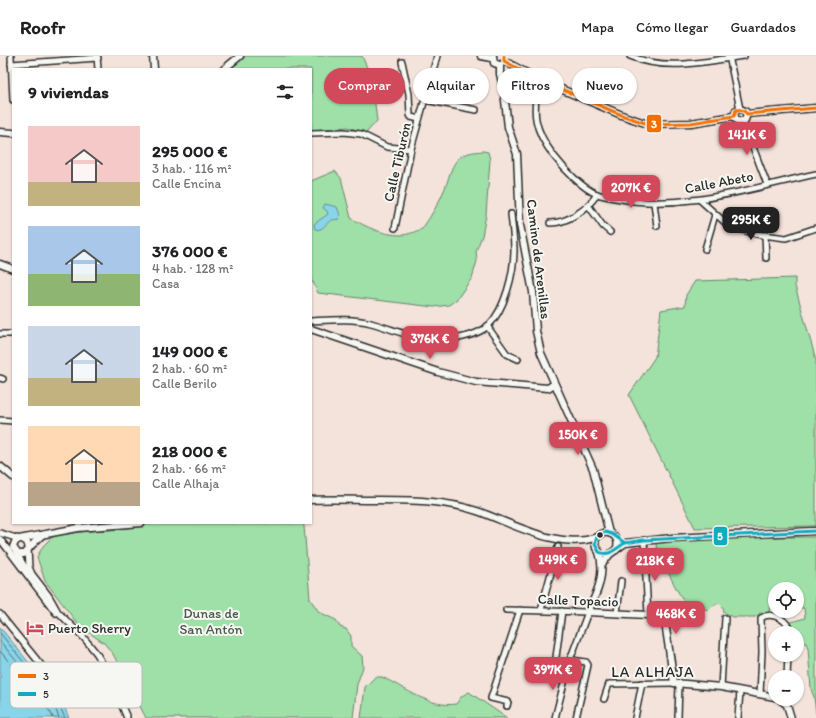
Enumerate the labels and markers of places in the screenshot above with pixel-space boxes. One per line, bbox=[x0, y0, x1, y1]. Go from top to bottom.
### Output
pin: 141K € bbox=[714, 122, 780, 156]
pin: 207K € bbox=[598, 175, 664, 209]
pin: 295K € bbox=[718, 207, 784, 241]
pin: 376K € bbox=[397, 326, 463, 360]
pin: 150K € bbox=[545, 422, 611, 456]
unlabelled marker bbox=[595, 530, 605, 540]
pin: 149K € bbox=[525, 547, 591, 581]
pin: 218K € bbox=[622, 548, 688, 582]
pin: 468K € bbox=[643, 601, 709, 635]
hotel icon: Puerto Sherry bbox=[25, 618, 45, 638]
place label: Puerto Sherry bbox=[48, 620, 131, 637]
pin: 397K € bbox=[520, 657, 586, 691]

